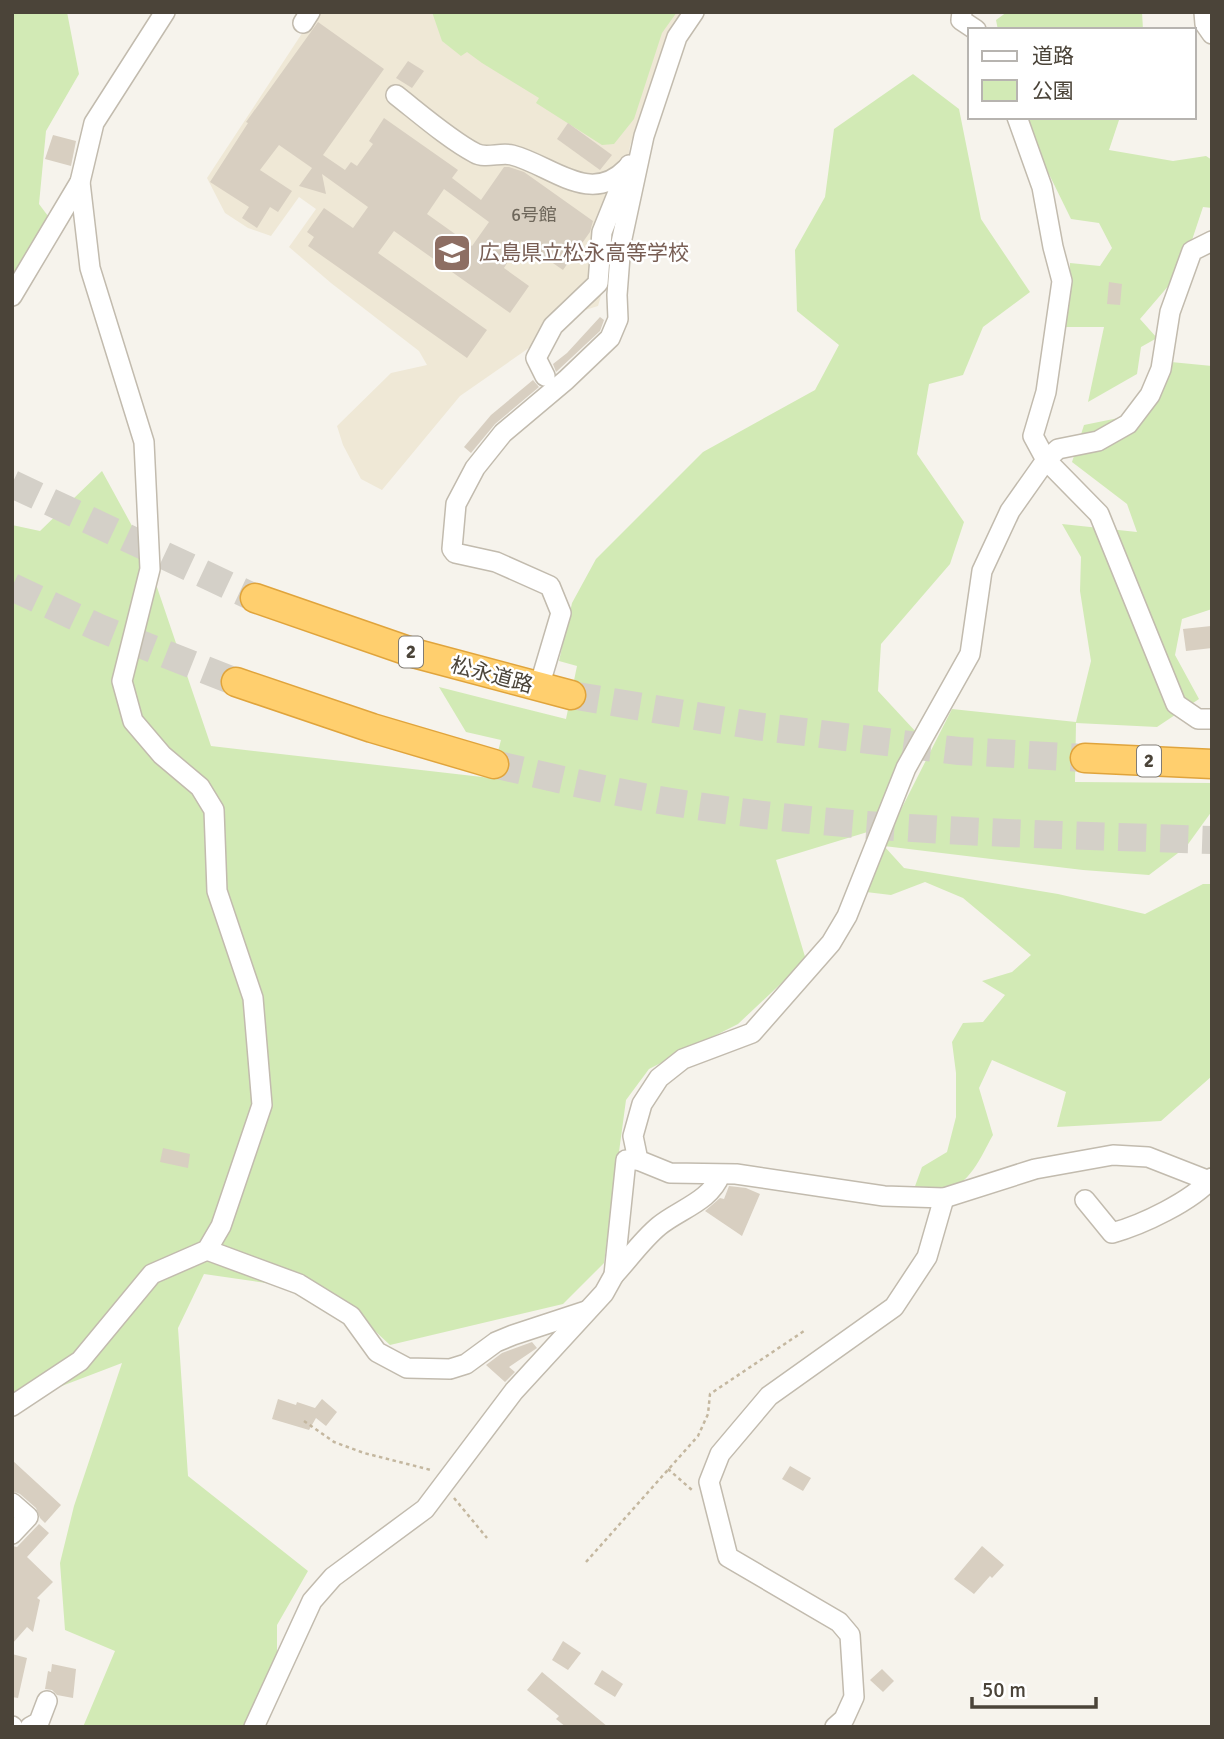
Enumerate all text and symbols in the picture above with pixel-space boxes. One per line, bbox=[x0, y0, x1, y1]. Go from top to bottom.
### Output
legend bbox=[968, 28, 1196, 119]
text: 道路 bbox=[1032, 43, 1074, 69]
text: 公園 bbox=[1032, 78, 1074, 104]
house number: 6号館 bbox=[511, 204, 557, 226]
school or university icon: 広島県立松永高等学校 bbox=[431, 232, 473, 274]
place label: 広島県立松永高等学校 bbox=[479, 240, 689, 266]
road number: 2 bbox=[399, 636, 423, 667]
street label: 松永道路 bbox=[448, 652, 536, 698]
road number: 2 bbox=[1137, 746, 1161, 776]
scale bar bbox=[972, 1666, 1096, 1710]
text: 50 m bbox=[982, 1677, 1026, 1703]

